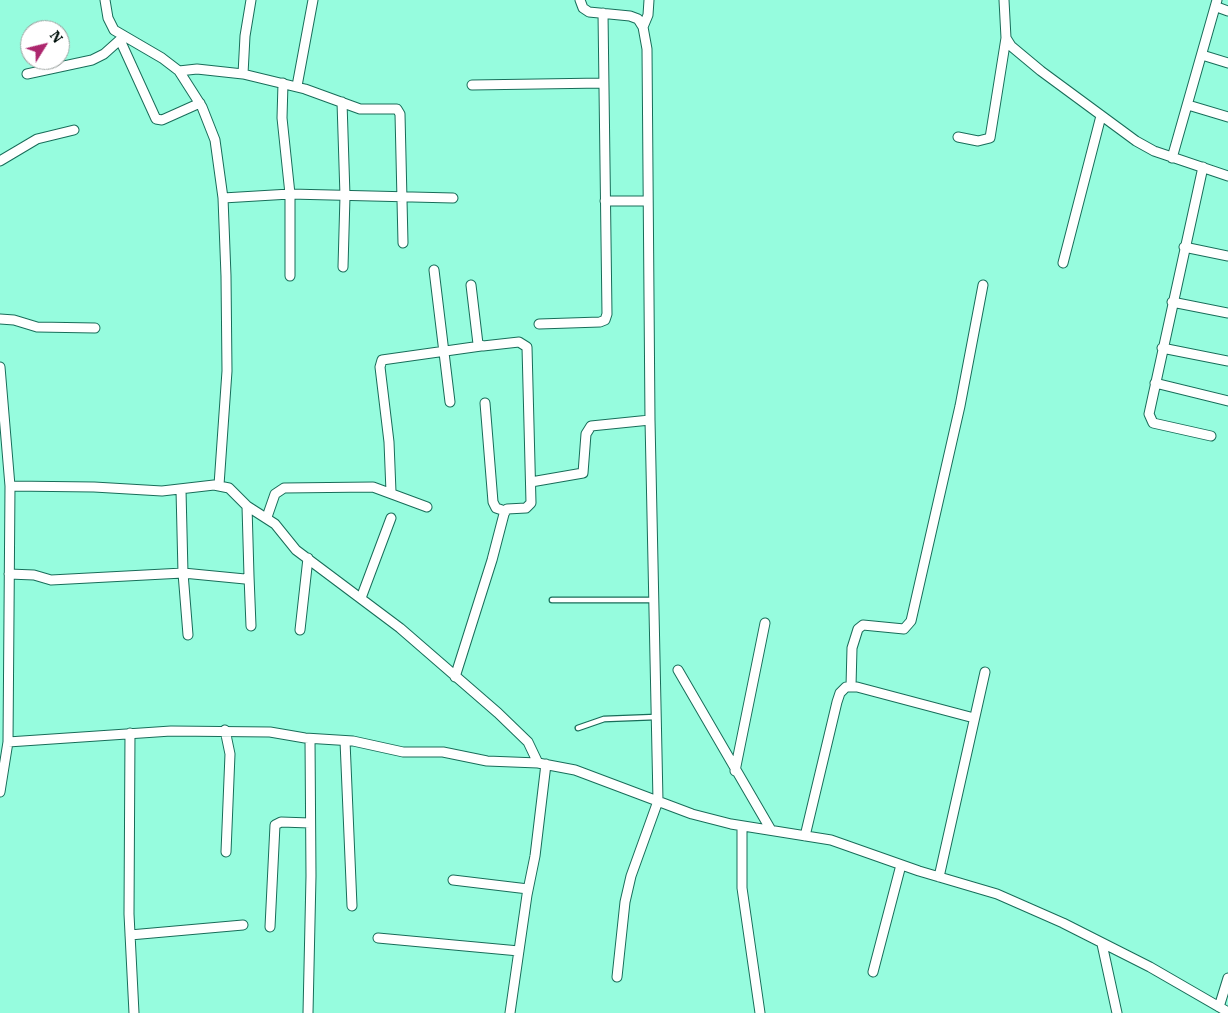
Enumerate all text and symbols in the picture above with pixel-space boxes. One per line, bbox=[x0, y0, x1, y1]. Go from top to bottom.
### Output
north arrow bbox=[20, 20, 70, 70]
text: N bbox=[46, 27, 67, 47]

